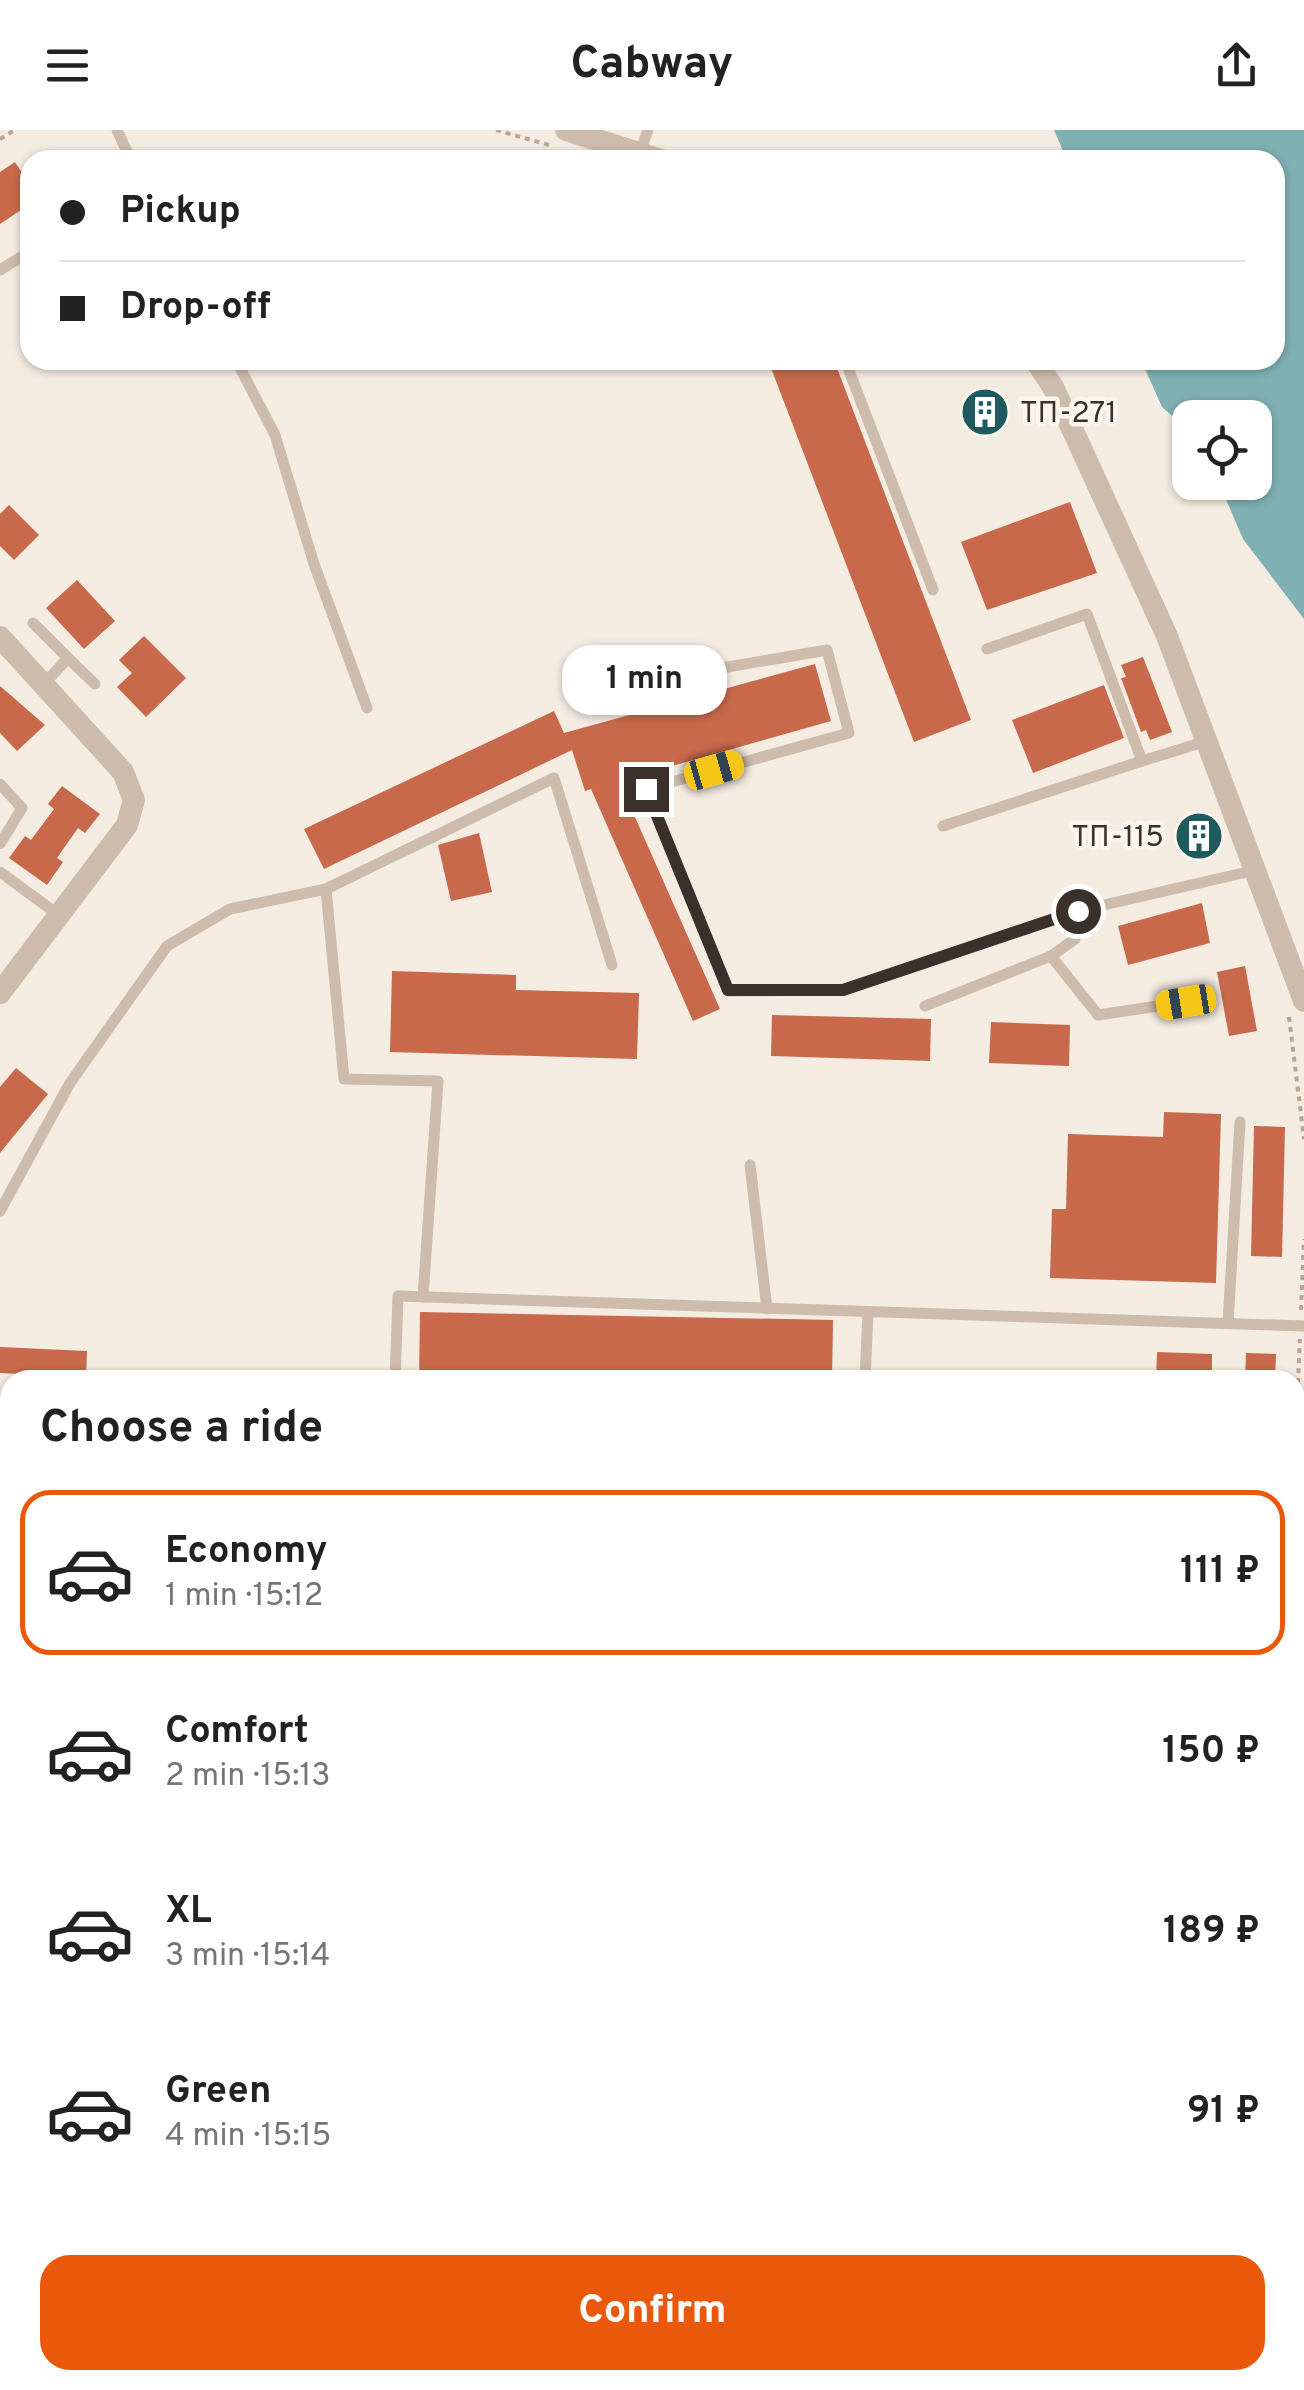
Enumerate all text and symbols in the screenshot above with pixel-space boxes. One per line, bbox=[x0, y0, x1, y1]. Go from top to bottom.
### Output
text: Cabway bbox=[571, 37, 733, 94]
icon: menu bbox=[40, 38, 95, 93]
icon: share bbox=[1209, 38, 1264, 93]
text: Pickup bbox=[120, 188, 241, 237]
text: Drop-off bbox=[120, 284, 271, 333]
building icon: ТП-271 bbox=[959, 386, 1011, 438]
place label: ТП-271 bbox=[1020, 396, 1117, 433]
map controls bbox=[1172, 400, 1272, 500]
button: locate bbox=[1172, 400, 1272, 500]
callout: 1 min bbox=[564, 644, 728, 714]
text: 1 min bbox=[606, 660, 683, 700]
car bbox=[681, 747, 747, 793]
route end bbox=[624, 767, 669, 812]
building icon: ТП-115 bbox=[1173, 810, 1225, 862]
place label: ТП-115 bbox=[1072, 820, 1164, 857]
route start bbox=[1056, 889, 1101, 934]
car bbox=[1154, 982, 1218, 1022]
text: Choose a ride bbox=[40, 1401, 323, 1458]
icon: car bbox=[45, 1528, 135, 1618]
text: Economy bbox=[165, 1528, 327, 1577]
text: 111 ₽ bbox=[1180, 1548, 1260, 1597]
text: 1 min · 15:12 bbox=[165, 1577, 323, 1617]
icon: car bbox=[45, 1708, 135, 1798]
text: Comfort bbox=[165, 1708, 309, 1757]
text: 150 ₽ bbox=[1162, 1728, 1260, 1777]
text: 2 min · 15:13 bbox=[165, 1757, 331, 1797]
icon: car bbox=[45, 1888, 135, 1978]
text: XL bbox=[165, 1888, 212, 1937]
text: 189 ₽ bbox=[1163, 1908, 1260, 1957]
text: 3 min · 15:14 bbox=[165, 1937, 330, 1977]
icon: car bbox=[45, 2068, 135, 2158]
text: Green bbox=[165, 2068, 271, 2117]
text: 91 ₽ bbox=[1187, 2088, 1260, 2137]
text: 4 min · 15:15 bbox=[165, 2117, 332, 2157]
button: Confirm bbox=[40, 2255, 1265, 2370]

